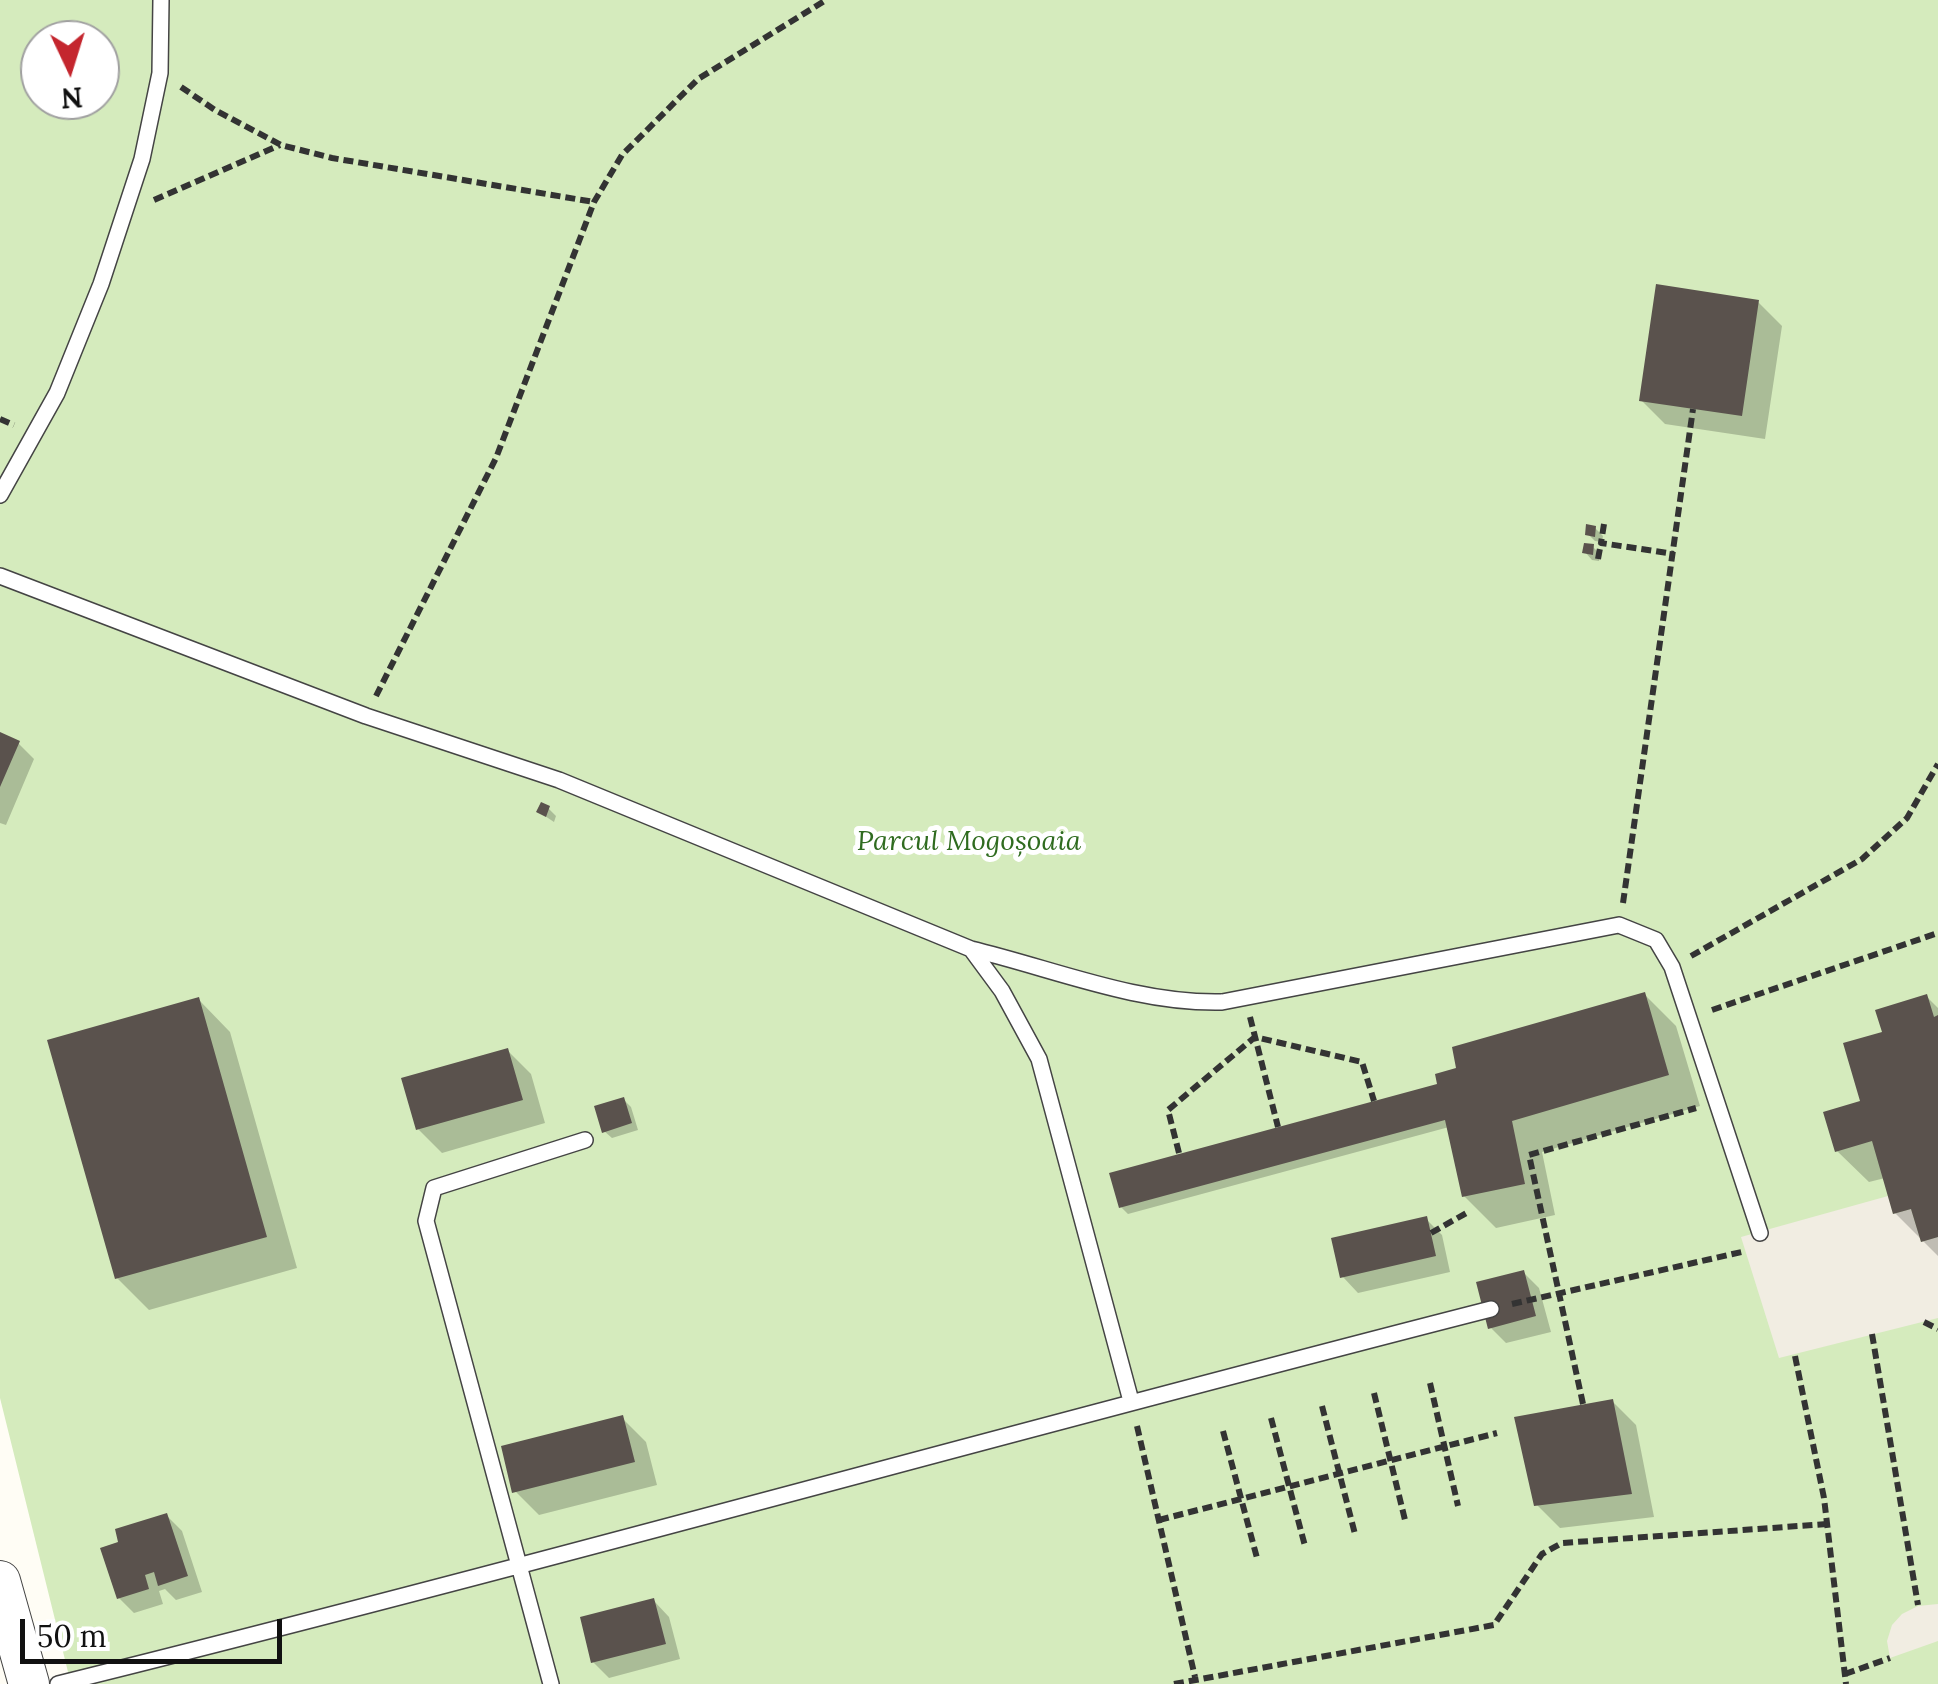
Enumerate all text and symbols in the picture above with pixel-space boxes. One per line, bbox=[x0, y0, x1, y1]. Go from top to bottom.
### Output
north arrow bbox=[20, 20, 120, 120]
text: N bbox=[60, 79, 84, 117]
park label: Parcul Mogoșoaia bbox=[857, 825, 1081, 859]
scale bar bbox=[25, 1599, 288, 1661]
text: 50 m bbox=[37, 1617, 107, 1655]

